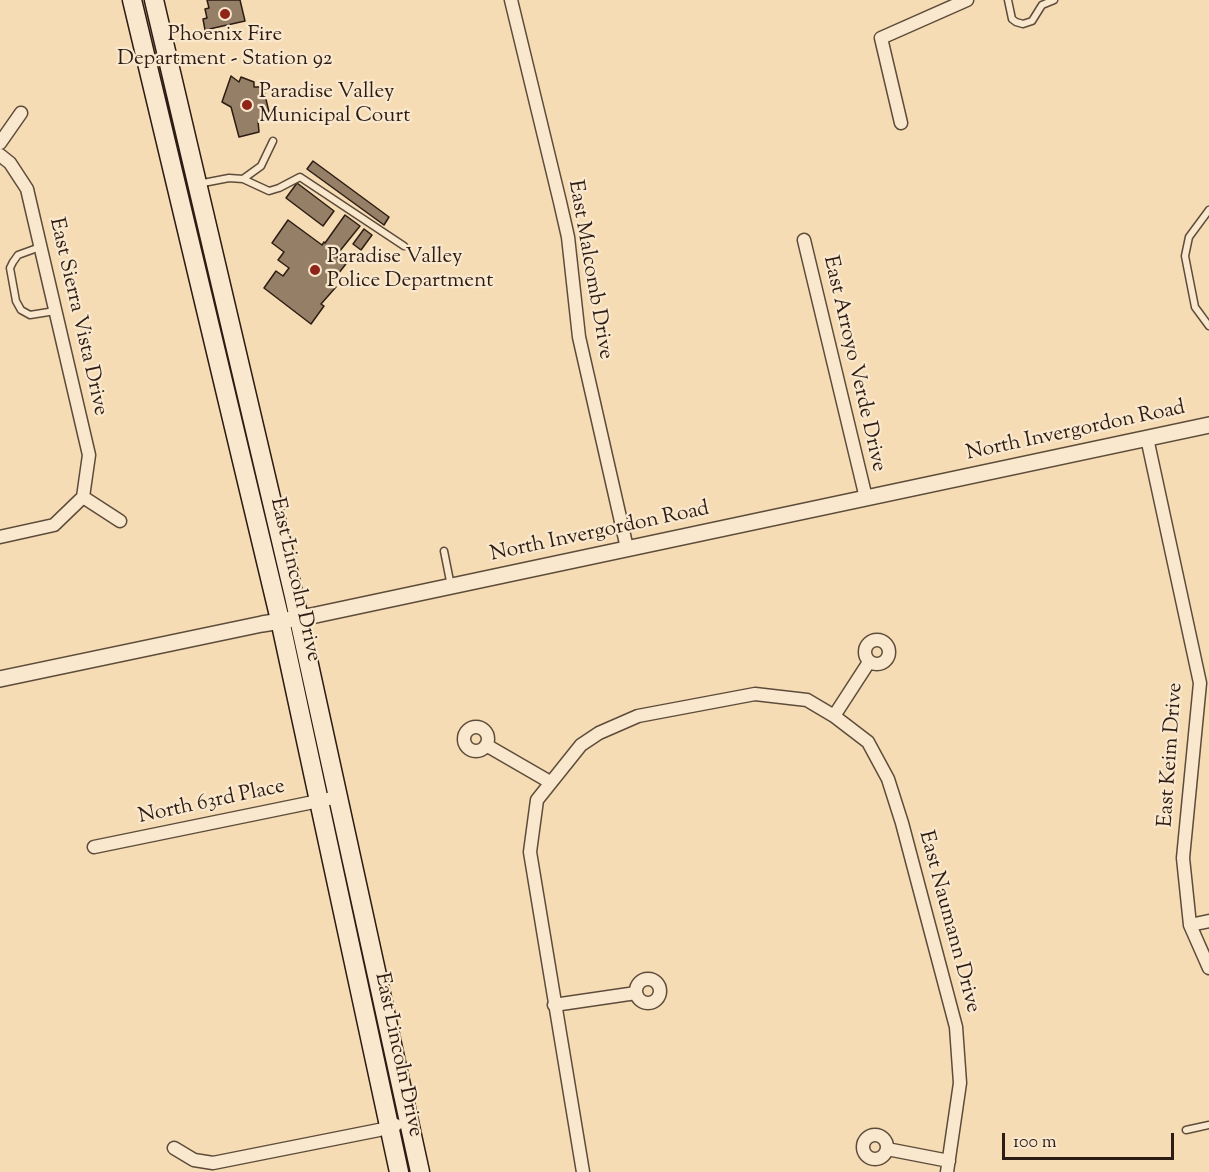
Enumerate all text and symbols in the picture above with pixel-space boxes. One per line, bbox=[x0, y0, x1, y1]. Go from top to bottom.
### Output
marker: Phoenix Fire Department - Station 92 bbox=[218, 7, 232, 21]
place label: Phoenix Fire Department - Station 92 bbox=[117, 23, 333, 73]
place label: Paradise Valley Municipal Court bbox=[259, 80, 410, 130]
marker: Paradise Valley Municipal Court bbox=[240, 98, 254, 112]
street label: East Malcomb Drive bbox=[561, 178, 617, 362]
street label: East Sierra Vista Drive bbox=[42, 216, 112, 418]
place label: Paradise Valley Police Department bbox=[327, 245, 493, 295]
street label: East Arroyo Verde Drive bbox=[816, 254, 890, 474]
marker: Paradise Valley Police Department bbox=[308, 263, 322, 277]
street label: North Invergordon Road bbox=[964, 396, 1188, 468]
street label: East Lincoln Drive bbox=[263, 496, 325, 664]
street label: North Invergordon Road bbox=[488, 497, 712, 569]
street label: East Keim Drive bbox=[1154, 682, 1190, 828]
street label: North 63rd Place bbox=[136, 775, 288, 831]
street label: East Naumann Drive bbox=[912, 828, 984, 1016]
street label: East Lincoln Drive bbox=[367, 971, 427, 1139]
scale bar bbox=[1005, 1121, 1178, 1159]
text: 100 m bbox=[1013, 1130, 1057, 1156]

